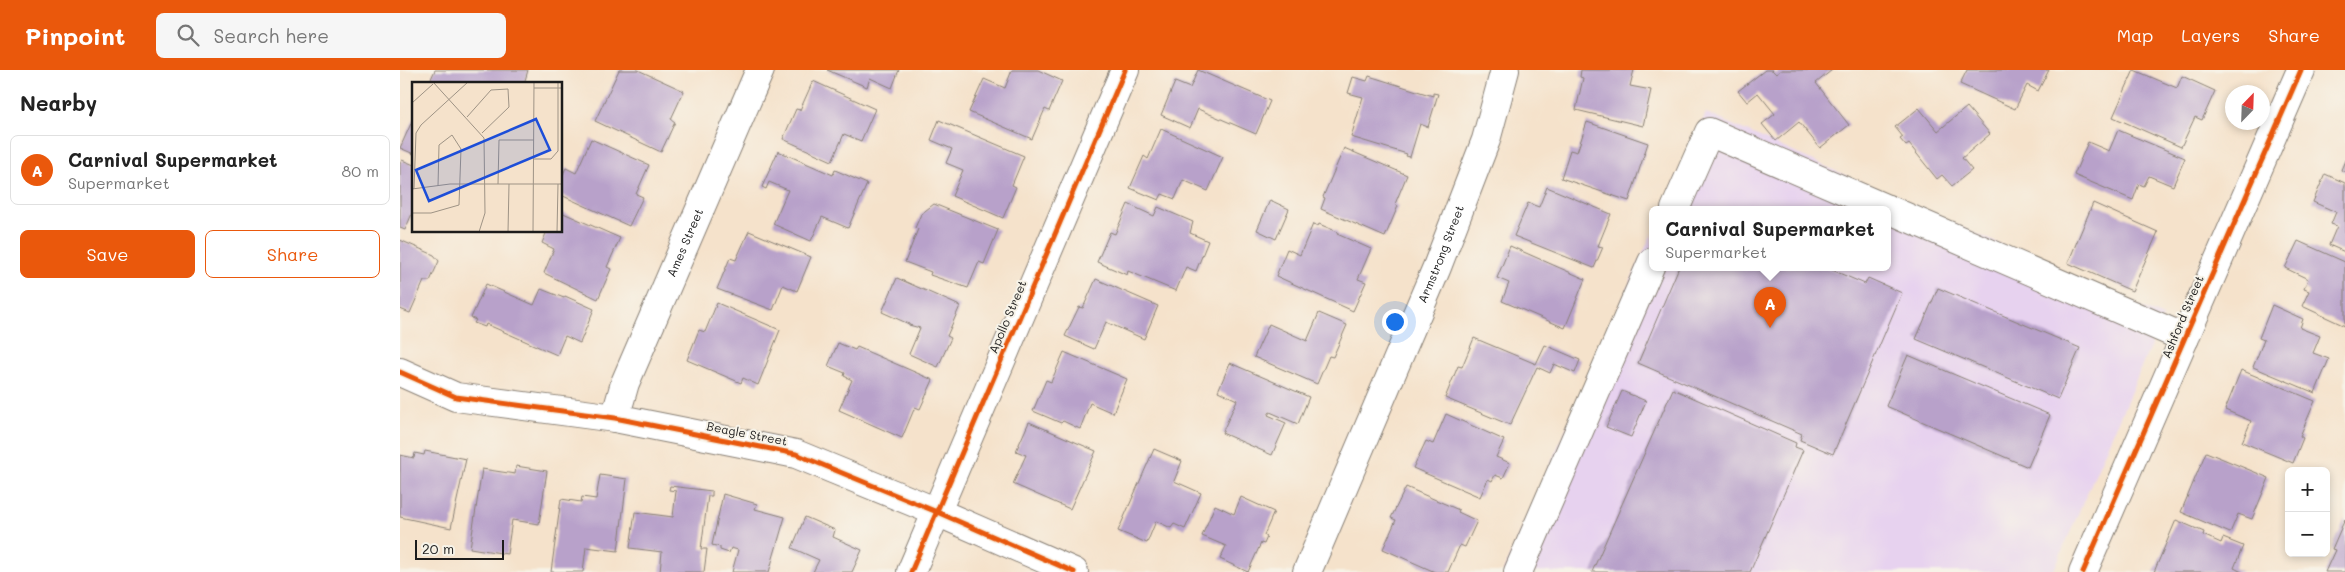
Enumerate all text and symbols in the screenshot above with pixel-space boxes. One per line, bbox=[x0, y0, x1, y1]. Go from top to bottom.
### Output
search box bbox=[156, 13, 506, 58]
text: Pinpoint bbox=[25, 20, 126, 51]
icon: search bbox=[174, 21, 202, 49]
text: Search here bbox=[214, 23, 329, 48]
text: Map bbox=[2117, 23, 2153, 47]
text: Layers bbox=[2181, 23, 2240, 47]
text: Share bbox=[2268, 23, 2320, 47]
inset map bbox=[412, 82, 562, 232]
north arrow bbox=[2225, 85, 2270, 130]
text: Nearby bbox=[20, 89, 97, 116]
text: Carnival Supermarket bbox=[68, 147, 278, 172]
text: A bbox=[31, 160, 43, 181]
text: 80 m bbox=[342, 160, 379, 181]
text: Supermarket bbox=[68, 172, 170, 193]
street label: Armstrong Street bbox=[1414, 203, 1467, 305]
street label: Ames Street bbox=[663, 206, 706, 279]
popup bbox=[1649, 206, 1891, 271]
text: Carnival Supermarket bbox=[1665, 216, 1875, 241]
button: Save bbox=[20, 230, 195, 278]
button: Share bbox=[205, 230, 380, 278]
text: Supermarket bbox=[1665, 241, 1767, 262]
street label: Ashford Street bbox=[2157, 273, 2207, 360]
street label: Apollo Street bbox=[984, 278, 1030, 356]
pin: A bbox=[1754, 287, 1786, 328]
your location bbox=[1382, 309, 1408, 335]
street label: Beagle Street bbox=[706, 417, 789, 449]
map controls bbox=[2285, 467, 2330, 557]
button: + bbox=[2285, 467, 2330, 512]
button: − bbox=[2285, 512, 2330, 557]
scale bar bbox=[415, 537, 504, 560]
text: 20 m bbox=[422, 539, 454, 558]

